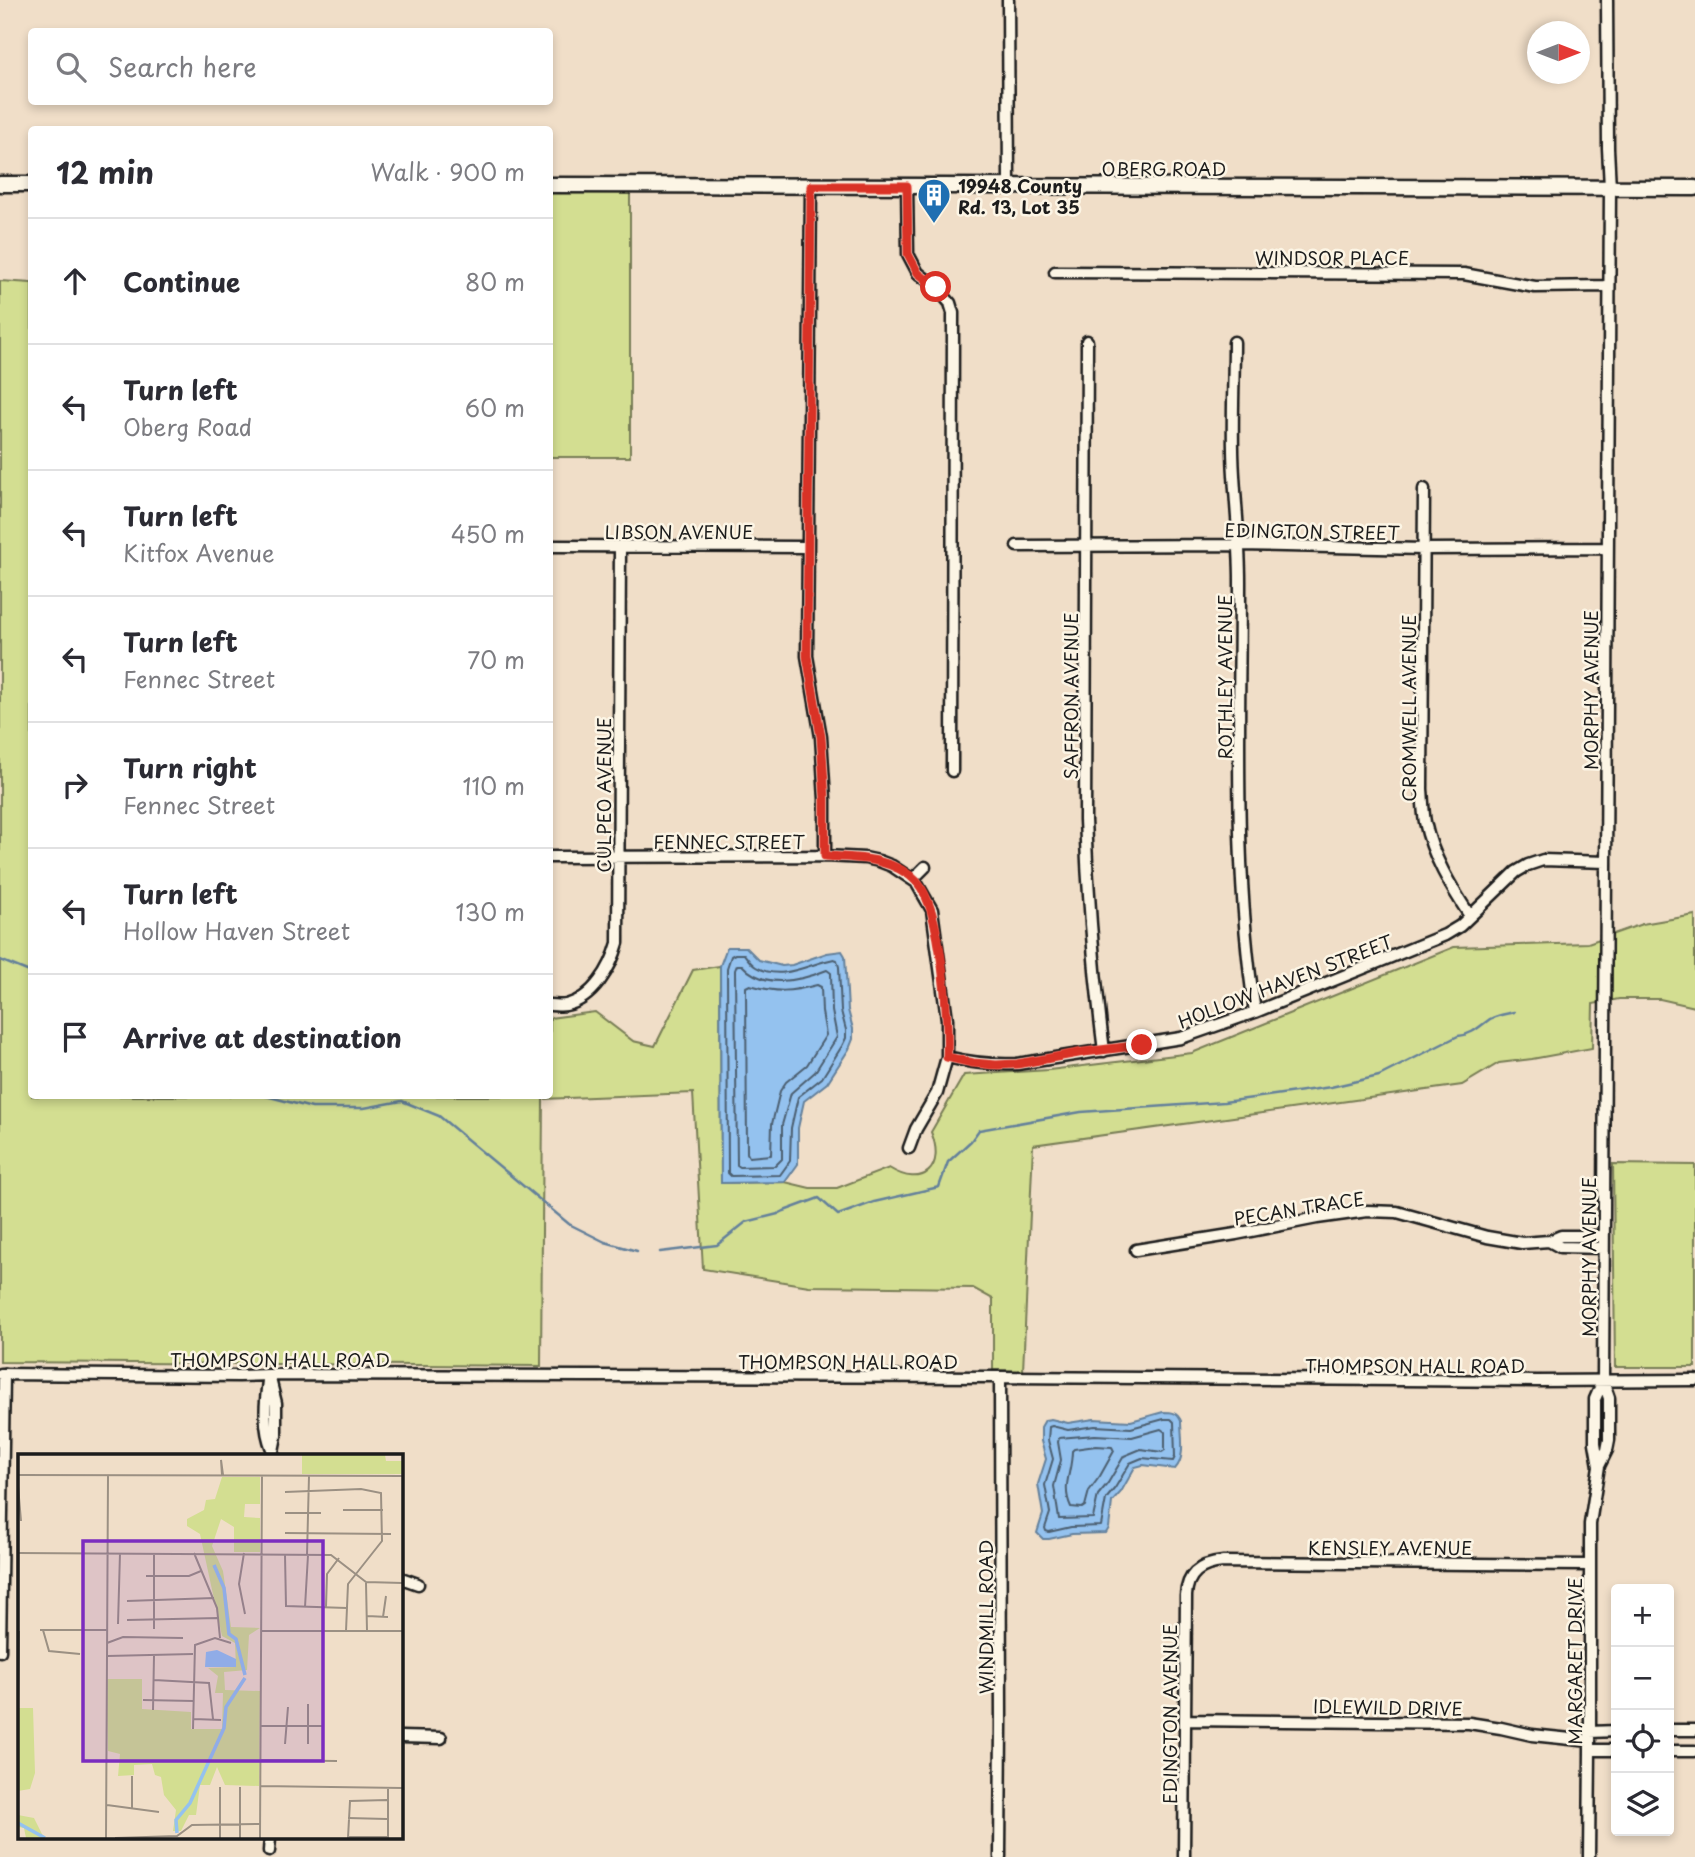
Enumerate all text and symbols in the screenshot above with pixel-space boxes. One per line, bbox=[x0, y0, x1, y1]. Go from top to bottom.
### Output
north arrow bbox=[1527, 21, 1590, 84]
search box bbox=[28, 28, 553, 105]
text: Search here bbox=[108, 47, 257, 86]
icon: search bbox=[52, 48, 90, 86]
text: 12 min bbox=[56, 149, 154, 194]
text: Walk · 900 m bbox=[371, 154, 525, 189]
street label: OBERG ROAD bbox=[1102, 155, 1226, 182]
place label: 19948 County Rd. 13, Lot 35 bbox=[958, 172, 1082, 220]
building icon: 19948 County Rd. 13, Lot 35 bbox=[915, 176, 953, 225]
street label: WINDSOR PLACE bbox=[1255, 244, 1409, 271]
icon: ahead bbox=[56, 262, 94, 300]
text: Continue bbox=[123, 262, 240, 301]
text: 80 m bbox=[465, 264, 525, 299]
route start bbox=[920, 271, 951, 302]
text: Turn left bbox=[123, 370, 238, 409]
icon: left bbox=[56, 388, 94, 426]
text: 60 m bbox=[465, 390, 525, 425]
text: Oberg Road bbox=[123, 409, 252, 444]
text: Turn left bbox=[123, 496, 238, 535]
icon: left bbox=[56, 514, 94, 552]
text: 450 m bbox=[451, 516, 525, 551]
street label: EDINGTON STREET bbox=[1224, 516, 1401, 546]
street label: LIBSON AVENUE bbox=[605, 518, 753, 545]
text: Kitfox Avenue bbox=[123, 535, 274, 570]
street label: ROTHLEY AVENUE bbox=[1211, 595, 1238, 760]
street label: MORPHY AVENUE bbox=[1577, 610, 1604, 770]
street label: SAFFRON AVENUE bbox=[1057, 612, 1084, 780]
street label: CROMWELL AVENUE bbox=[1395, 614, 1422, 802]
text: Turn left bbox=[123, 622, 238, 661]
icon: left bbox=[56, 640, 94, 678]
text: 70 m bbox=[467, 642, 525, 677]
text: Fennec Street bbox=[123, 661, 275, 696]
street label: CULPEO AVENUE bbox=[590, 717, 617, 873]
text: Turn right bbox=[123, 748, 257, 787]
icon: right bbox=[56, 766, 94, 804]
text: 110 m bbox=[463, 768, 525, 803]
text: Fennec Street bbox=[123, 787, 275, 822]
street label: FENNEC STREET bbox=[653, 828, 805, 855]
text: Turn left bbox=[123, 874, 238, 913]
icon: left bbox=[56, 892, 94, 930]
text: 130 m bbox=[455, 894, 525, 929]
text: Hollow Haven Street bbox=[123, 913, 350, 948]
street label: HOLLOW HAVEN STREET bbox=[1174, 927, 1397, 1034]
icon: arrive bbox=[56, 1018, 94, 1056]
text: Arrive at destination bbox=[123, 1018, 402, 1057]
route end bbox=[1126, 1029, 1157, 1060]
street label: MORPHY AVENUE bbox=[1575, 1177, 1602, 1337]
street label: PECAN TRACE bbox=[1232, 1184, 1366, 1232]
street label: THOMPSON HALL ROAD bbox=[170, 1346, 390, 1373]
street label: THOMPSON HALL ROAD bbox=[738, 1348, 958, 1375]
street label: THOMPSON HALL ROAD bbox=[1305, 1352, 1525, 1379]
inset map bbox=[18, 1454, 402, 1840]
street label: KENSLEY AVENUE bbox=[1308, 1534, 1472, 1561]
street label: WINDMILL ROAD bbox=[972, 1540, 999, 1694]
street label: MARGARET DRIVE bbox=[1561, 1577, 1588, 1745]
map controls bbox=[1611, 1584, 1674, 1836]
button: + bbox=[1611, 1584, 1674, 1647]
street label: EDINGTON AVENUE bbox=[1156, 1624, 1183, 1804]
button: − bbox=[1611, 1647, 1674, 1710]
street label: IDLEWILD DRIVE bbox=[1313, 1692, 1463, 1722]
button: locate bbox=[1611, 1710, 1674, 1773]
button: layers bbox=[1611, 1773, 1674, 1836]

